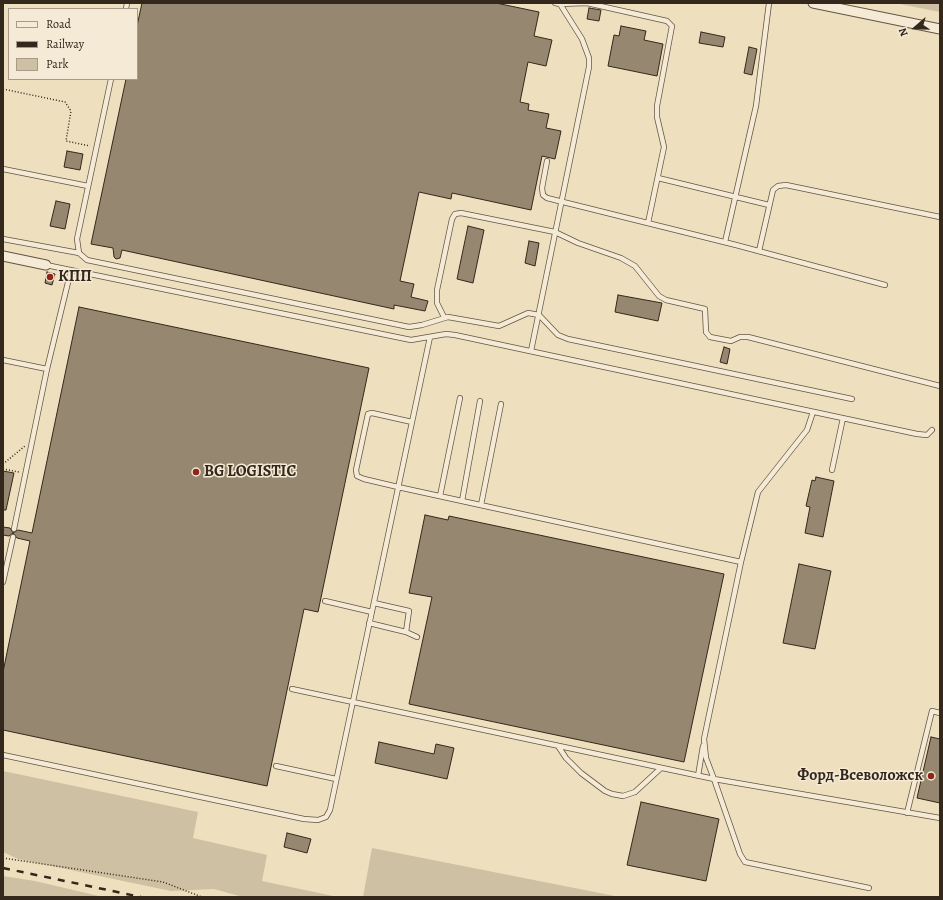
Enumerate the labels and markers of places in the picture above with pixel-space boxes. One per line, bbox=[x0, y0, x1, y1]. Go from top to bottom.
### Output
place label: КПП bbox=[58, 267, 92, 287]
marker: КПП bbox=[45, 272, 55, 282]
place label: BG LOGISTIC bbox=[204, 462, 296, 482]
marker: BG LOGISTIC bbox=[191, 467, 201, 477]
place label: Форд-Всеволожск bbox=[797, 766, 923, 786]
marker: Форд-Всеволожск bbox=[926, 771, 936, 781]

